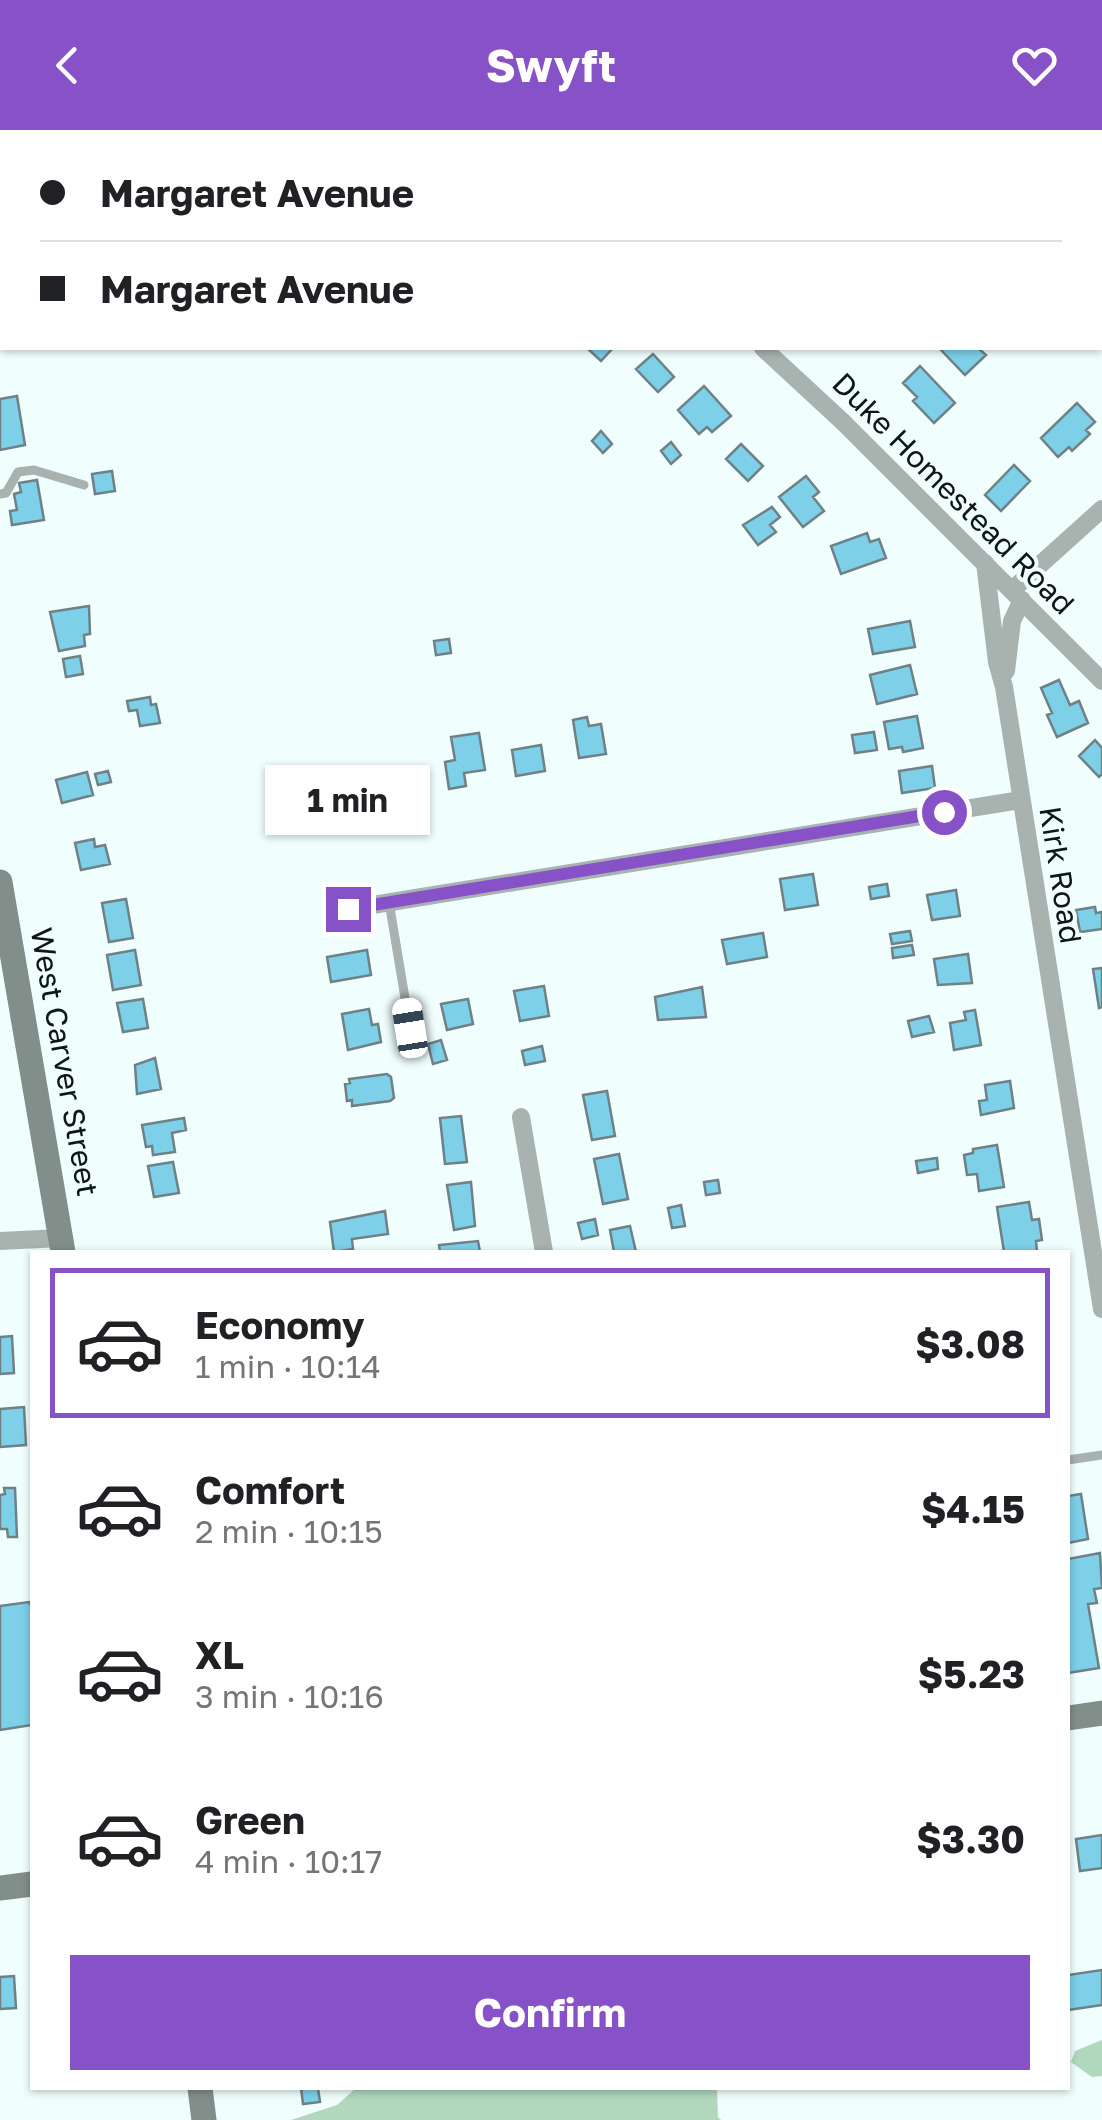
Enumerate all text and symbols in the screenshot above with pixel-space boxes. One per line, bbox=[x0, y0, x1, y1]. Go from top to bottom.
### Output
icon: back bbox=[40, 38, 95, 93]
text: Swyft bbox=[486, 38, 616, 92]
icon: heart bbox=[1007, 38, 1062, 93]
text: Margaret Avenue bbox=[100, 170, 414, 215]
text: Margaret Avenue bbox=[100, 266, 414, 311]
street label: Duke Homestead Road bbox=[825, 365, 1082, 622]
callout: 1 min bbox=[266, 764, 430, 834]
text: 1 min bbox=[307, 781, 388, 819]
route start bbox=[922, 790, 967, 835]
street label: Kirk Road bbox=[1032, 804, 1090, 946]
route end bbox=[326, 887, 371, 932]
street label: West Carver Street bbox=[24, 925, 106, 1199]
car bbox=[390, 996, 430, 1060]
icon: car bbox=[75, 1298, 165, 1388]
text: Economy bbox=[195, 1302, 364, 1347]
text: $3.08 bbox=[915, 1321, 1025, 1366]
text: 1 min · 10:14 bbox=[195, 1347, 381, 1385]
icon: car bbox=[75, 1463, 165, 1553]
text: Comfort bbox=[195, 1467, 345, 1512]
text: $4.15 bbox=[921, 1486, 1025, 1531]
text: 2 min · 10:15 bbox=[195, 1512, 383, 1550]
icon: car bbox=[75, 1628, 165, 1718]
text: XL bbox=[195, 1632, 244, 1677]
text: $5.23 bbox=[918, 1651, 1025, 1696]
text: 3 min · 10:16 bbox=[195, 1677, 384, 1715]
icon: car bbox=[75, 1793, 165, 1883]
text: Green bbox=[195, 1797, 305, 1842]
text: $3.30 bbox=[916, 1816, 1025, 1861]
text: 4 min · 10:17 bbox=[195, 1842, 382, 1880]
button: Confirm bbox=[70, 1955, 1030, 2070]

